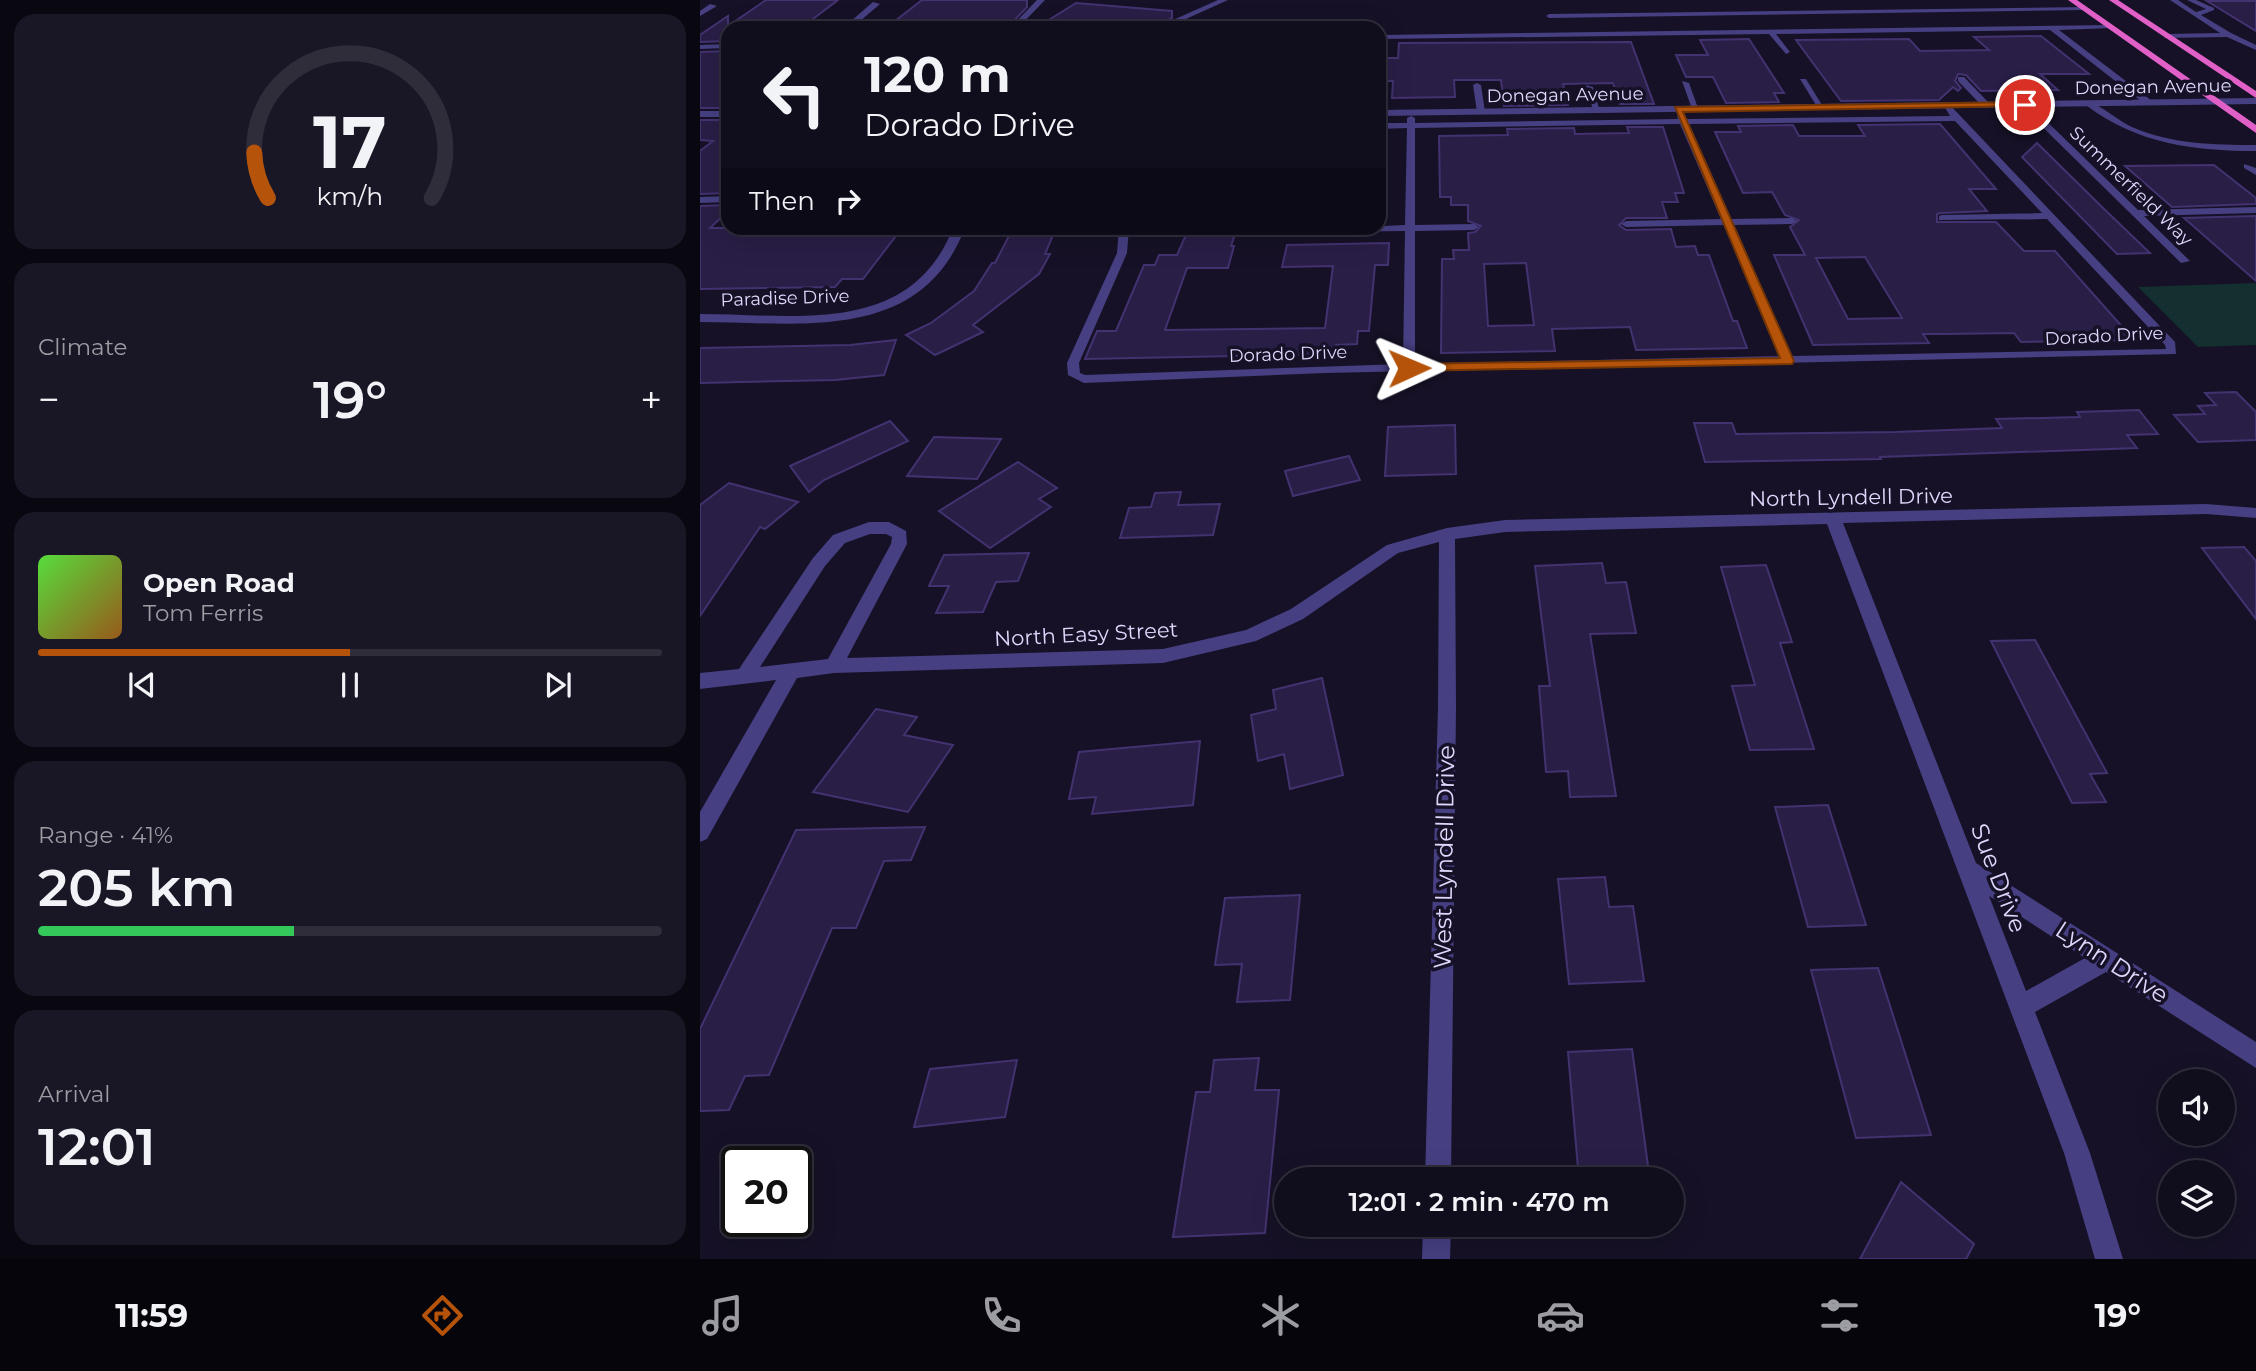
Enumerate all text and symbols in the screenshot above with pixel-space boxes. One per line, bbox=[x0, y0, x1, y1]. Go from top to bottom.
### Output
text: 120 m bbox=[864, 45, 1011, 104]
icon: left bbox=[749, 49, 840, 140]
pin bbox=[1995, 75, 2055, 135]
street label: Donegan Avenue bbox=[2074, 75, 2232, 99]
street label: Donegan Avenue bbox=[1486, 83, 1644, 107]
icon: arrive bbox=[2006, 86, 2044, 124]
text: 17 bbox=[313, 98, 387, 186]
text: Dorado Drive bbox=[864, 105, 1075, 144]
street label: Summerfield Way bbox=[2065, 122, 2197, 250]
text: km/h bbox=[317, 180, 383, 210]
icon: right bbox=[829, 182, 867, 220]
text: Then bbox=[749, 185, 815, 217]
street label: Paradise Drive bbox=[720, 285, 850, 311]
street label: Dorado Drive bbox=[2044, 322, 2164, 350]
position arrow bbox=[1372, 331, 1446, 405]
text: Climate bbox=[38, 333, 127, 361]
street label: Dorado Drive bbox=[1228, 341, 1348, 367]
text: 19° bbox=[313, 368, 387, 431]
text: − bbox=[38, 376, 60, 423]
text: + bbox=[640, 376, 662, 423]
street label: North Lyndell Drive bbox=[1749, 483, 1953, 511]
text: Open Road bbox=[143, 567, 295, 599]
text: Tom Ferris bbox=[143, 599, 263, 627]
street label: North Easy Street bbox=[993, 617, 1179, 651]
icon: previous bbox=[123, 666, 161, 704]
icon: pause bbox=[331, 666, 369, 704]
icon: next bbox=[539, 666, 577, 704]
street label: West Lyndell Drive bbox=[1428, 745, 1460, 969]
street label: Sue Drive bbox=[1965, 819, 2033, 937]
text: Range · 41% bbox=[38, 821, 173, 849]
text: 205 km bbox=[38, 856, 236, 919]
street label: Lynn Drive bbox=[2050, 915, 2174, 1009]
map controls bbox=[2158, 1069, 2235, 1237]
button: sound bbox=[2158, 1069, 2235, 1146]
text: Arrival bbox=[38, 1080, 111, 1108]
text: 12:01 bbox=[38, 1115, 156, 1178]
speed limit sign: 20 bbox=[721, 1146, 812, 1237]
button: layers bbox=[2158, 1160, 2235, 1237]
text: 12:01 · 2 min · 470 m bbox=[1348, 1186, 1610, 1218]
icon: directions bbox=[418, 1291, 467, 1340]
icon: music bbox=[698, 1291, 747, 1340]
icon: phone bbox=[977, 1291, 1026, 1340]
icon: climate bbox=[1256, 1291, 1305, 1340]
icon: car bbox=[1536, 1291, 1585, 1340]
icon: filters bbox=[1815, 1291, 1864, 1340]
text: 11:59 bbox=[115, 1296, 188, 1335]
text: 19° bbox=[2094, 1296, 2141, 1335]

